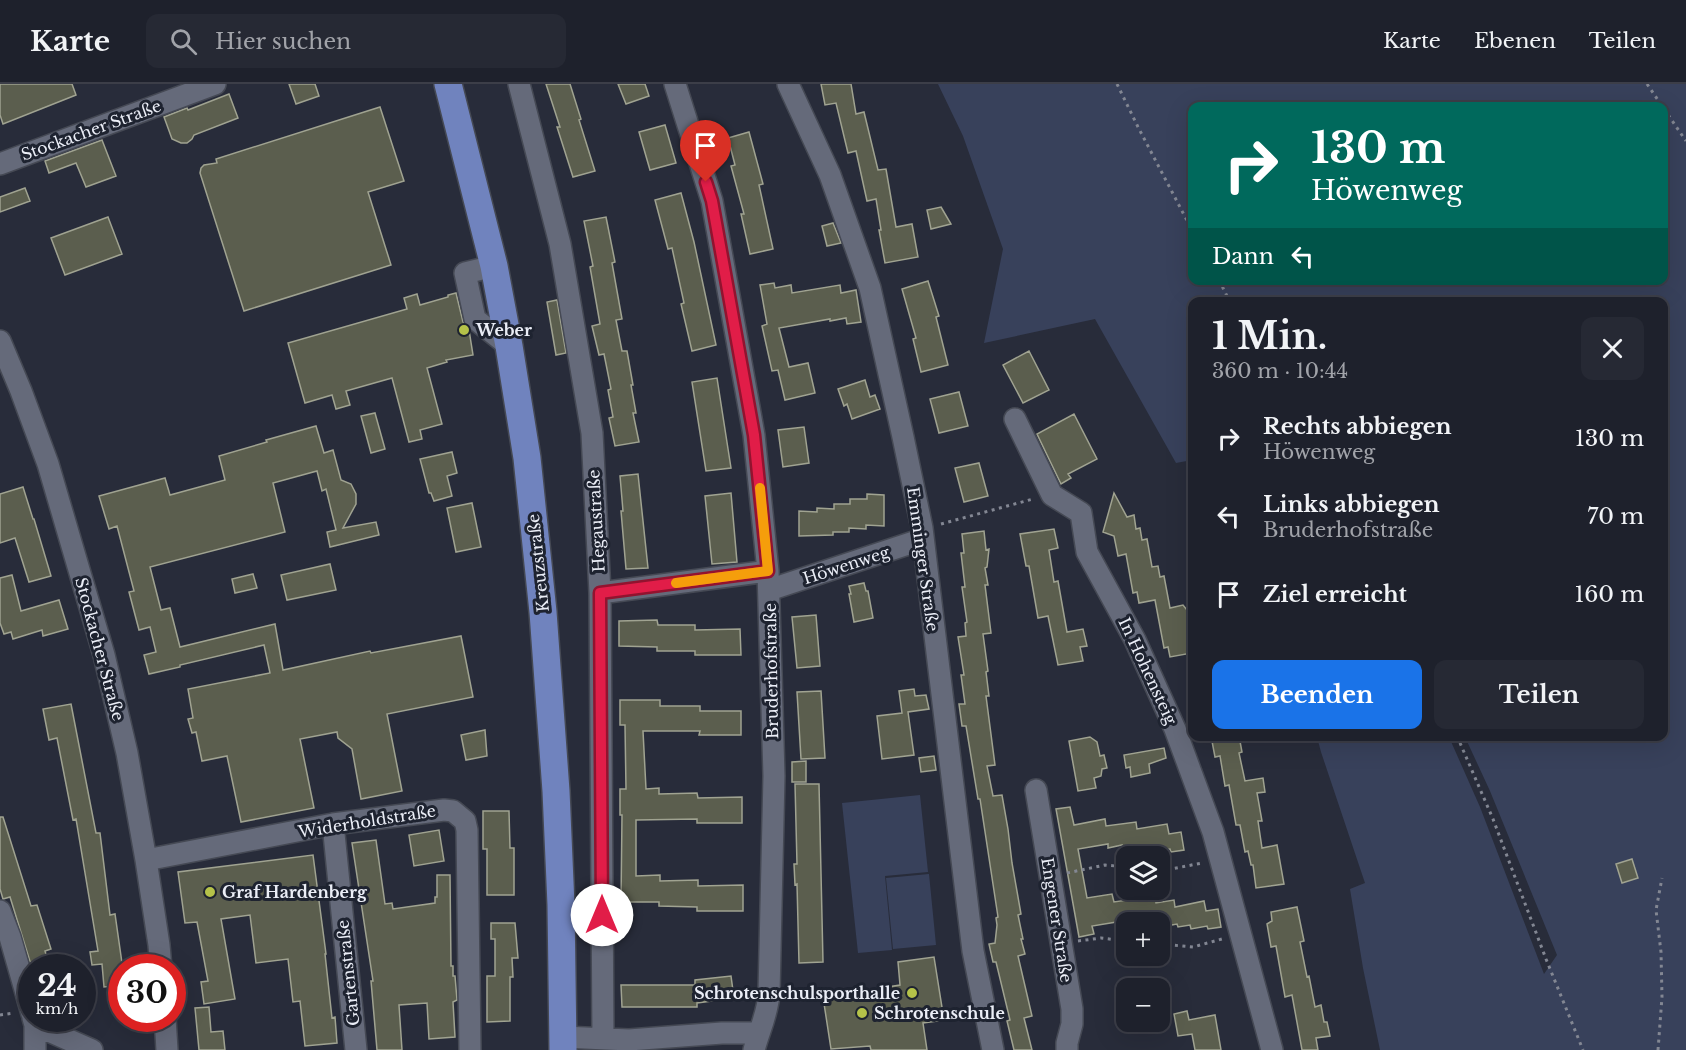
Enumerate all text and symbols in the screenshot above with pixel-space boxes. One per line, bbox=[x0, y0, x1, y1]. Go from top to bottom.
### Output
search box bbox=[146, 14, 566, 68]
text: Karte bbox=[30, 24, 110, 59]
icon: search bbox=[167, 25, 200, 58]
text: Hier suchen bbox=[215, 28, 351, 55]
text: Karte bbox=[1383, 28, 1441, 54]
text: Ebenen bbox=[1474, 28, 1556, 54]
text: Teilen bbox=[1589, 28, 1656, 54]
street label: Stockacher Straße bbox=[18, 95, 164, 165]
pin bbox=[680, 120, 731, 182]
text: 130 m bbox=[1311, 122, 1445, 174]
icon: right bbox=[1212, 126, 1290, 204]
icon: arrive bbox=[689, 129, 722, 162]
text: Höwenweg bbox=[1311, 174, 1463, 207]
icon: left bbox=[1286, 240, 1319, 273]
text: Dann bbox=[1212, 243, 1274, 270]
text: 1 Min. bbox=[1212, 314, 1327, 359]
button: close bbox=[1581, 317, 1644, 380]
place label: Weber bbox=[475, 320, 532, 340]
marker: Weber bbox=[457, 323, 471, 337]
text: 360 m · 10:44 bbox=[1212, 359, 1348, 383]
text: Rechts abbiegen bbox=[1263, 413, 1452, 440]
icon: right bbox=[1212, 422, 1245, 455]
text: 130 m bbox=[1575, 425, 1644, 452]
text: Höwenweg bbox=[1263, 440, 1375, 464]
street label: Hegaustraße bbox=[583, 469, 609, 573]
street label: Emminger Straße bbox=[903, 485, 943, 633]
text: Links abbiegen bbox=[1263, 491, 1440, 518]
icon: left bbox=[1212, 500, 1245, 533]
text: 70 m bbox=[1587, 503, 1644, 530]
street label: Kreuzstraße bbox=[523, 513, 553, 613]
text: Bruderhofstraße bbox=[1263, 518, 1433, 542]
street label: Höwenweg bbox=[800, 541, 892, 588]
street label: Stockacher Straße bbox=[71, 575, 129, 723]
icon: arrive bbox=[1212, 578, 1245, 611]
text: Ziel erreicht bbox=[1263, 581, 1407, 608]
text: 160 m bbox=[1574, 581, 1644, 608]
street label: Bruderhofstraße bbox=[760, 603, 782, 739]
street label: In Hohensteig bbox=[1114, 614, 1182, 728]
button: Beenden bbox=[1212, 660, 1422, 729]
button: Teilen bbox=[1434, 660, 1644, 729]
street label: Widerholdstraße bbox=[296, 800, 437, 842]
map controls bbox=[1116, 846, 1170, 1032]
button: layers bbox=[1116, 846, 1170, 900]
street label: Engener Straße bbox=[1037, 856, 1077, 984]
place label: Graf Hardenberg bbox=[222, 882, 368, 902]
position arrow bbox=[570, 883, 634, 947]
marker: Graf Hardenberg bbox=[203, 885, 217, 899]
button: + bbox=[1116, 912, 1170, 966]
street label: Gartenstraße bbox=[332, 919, 364, 1027]
speed limit sign: 30 bbox=[108, 954, 186, 1032]
text: 24 bbox=[37, 967, 77, 1004]
button: − bbox=[1116, 978, 1170, 1032]
place label: Schrotenschulsporthalle bbox=[694, 983, 900, 1003]
marker: Schrotenschulsporthalle bbox=[905, 986, 919, 1000]
text: km/h bbox=[36, 999, 78, 1018]
place label: Schrotenschule bbox=[874, 1003, 1005, 1023]
marker: Schrotenschule bbox=[855, 1006, 869, 1020]

